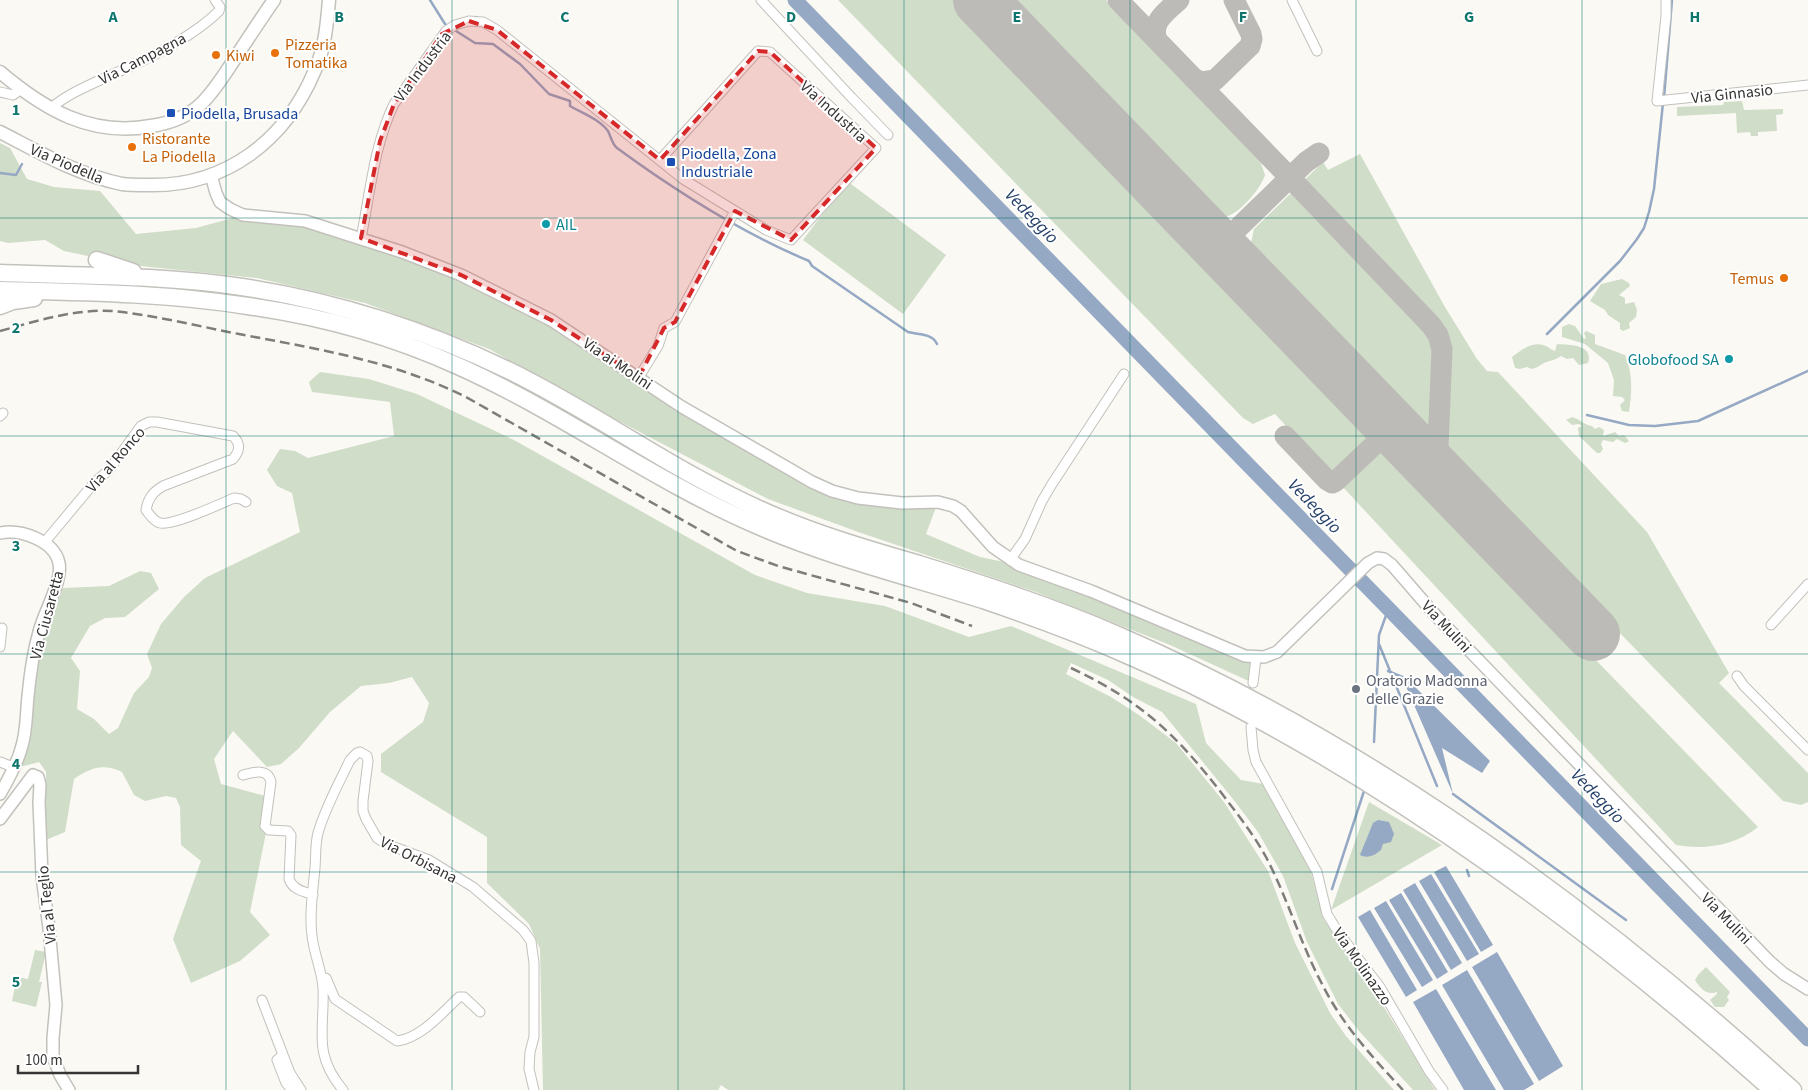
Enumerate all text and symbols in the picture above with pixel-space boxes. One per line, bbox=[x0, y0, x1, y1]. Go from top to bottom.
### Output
text: A bbox=[107, 6, 118, 28]
text: B bbox=[334, 6, 344, 28]
text: C bbox=[560, 6, 570, 28]
text: D bbox=[786, 6, 796, 28]
text: E bbox=[1013, 6, 1021, 28]
text: F bbox=[1239, 6, 1247, 28]
text: G bbox=[1464, 6, 1474, 28]
text: H bbox=[1690, 6, 1700, 28]
street label: Via Campagna bbox=[95, 27, 190, 90]
street label: Via Industria bbox=[389, 27, 457, 107]
place label: Pizzeria Tomatika bbox=[285, 34, 347, 74]
place label: Kiwi bbox=[226, 45, 255, 67]
marker: Pizzeria Tomatika bbox=[269, 47, 281, 59]
marker: Kiwi bbox=[210, 49, 222, 61]
street label: Via Industria bbox=[795, 76, 872, 148]
street label: Via Ginnasio bbox=[1690, 79, 1774, 109]
text: 1 bbox=[12, 99, 20, 121]
place label: Piodella, Brusada bbox=[181, 103, 298, 125]
marker: Piodella, Brusada bbox=[165, 107, 177, 119]
place label: Ristorante La Piodella bbox=[142, 128, 216, 168]
street label: Via Piodella bbox=[26, 139, 107, 189]
marker: Ristorante La Piodella bbox=[126, 141, 138, 153]
place label: Piodella, Zona Industriale bbox=[681, 143, 777, 183]
marker: Piodella, Zona Industriale bbox=[665, 156, 677, 168]
water label: Vedeggio bbox=[999, 183, 1064, 249]
place label: AIL bbox=[556, 214, 577, 236]
marker: AIL bbox=[540, 218, 552, 230]
place label: Temus bbox=[1730, 268, 1774, 290]
marker: Temus bbox=[1778, 272, 1790, 284]
text: 2 bbox=[12, 317, 20, 339]
street label: Via ai Molini bbox=[578, 332, 657, 395]
place label: Globofood SA bbox=[1628, 349, 1719, 371]
marker: Globofood SA bbox=[1723, 353, 1735, 365]
street label: Via al Ronco bbox=[81, 422, 151, 497]
water label: Vedeggio bbox=[1282, 473, 1347, 539]
text: 3 bbox=[12, 535, 20, 557]
street label: Via Ciusaretta bbox=[25, 568, 69, 662]
street label: Via Mulini bbox=[1416, 596, 1476, 658]
place label: Oratorio Madonna delle Grazie bbox=[1366, 670, 1488, 710]
marker: Oratorio Madonna delle Grazie bbox=[1350, 683, 1362, 695]
text: 4 bbox=[12, 753, 21, 775]
water label: Vedeggio bbox=[1565, 763, 1630, 829]
street label: Via Orbisana bbox=[376, 831, 461, 889]
street label: Via al Teglio bbox=[32, 865, 62, 945]
street label: Via Mulini bbox=[1696, 888, 1757, 950]
street label: Via Molinazzo bbox=[1327, 923, 1397, 1010]
text: 5 bbox=[12, 971, 20, 993]
scale bar bbox=[18, 1042, 138, 1074]
text: 100 m bbox=[25, 1050, 63, 1071]

